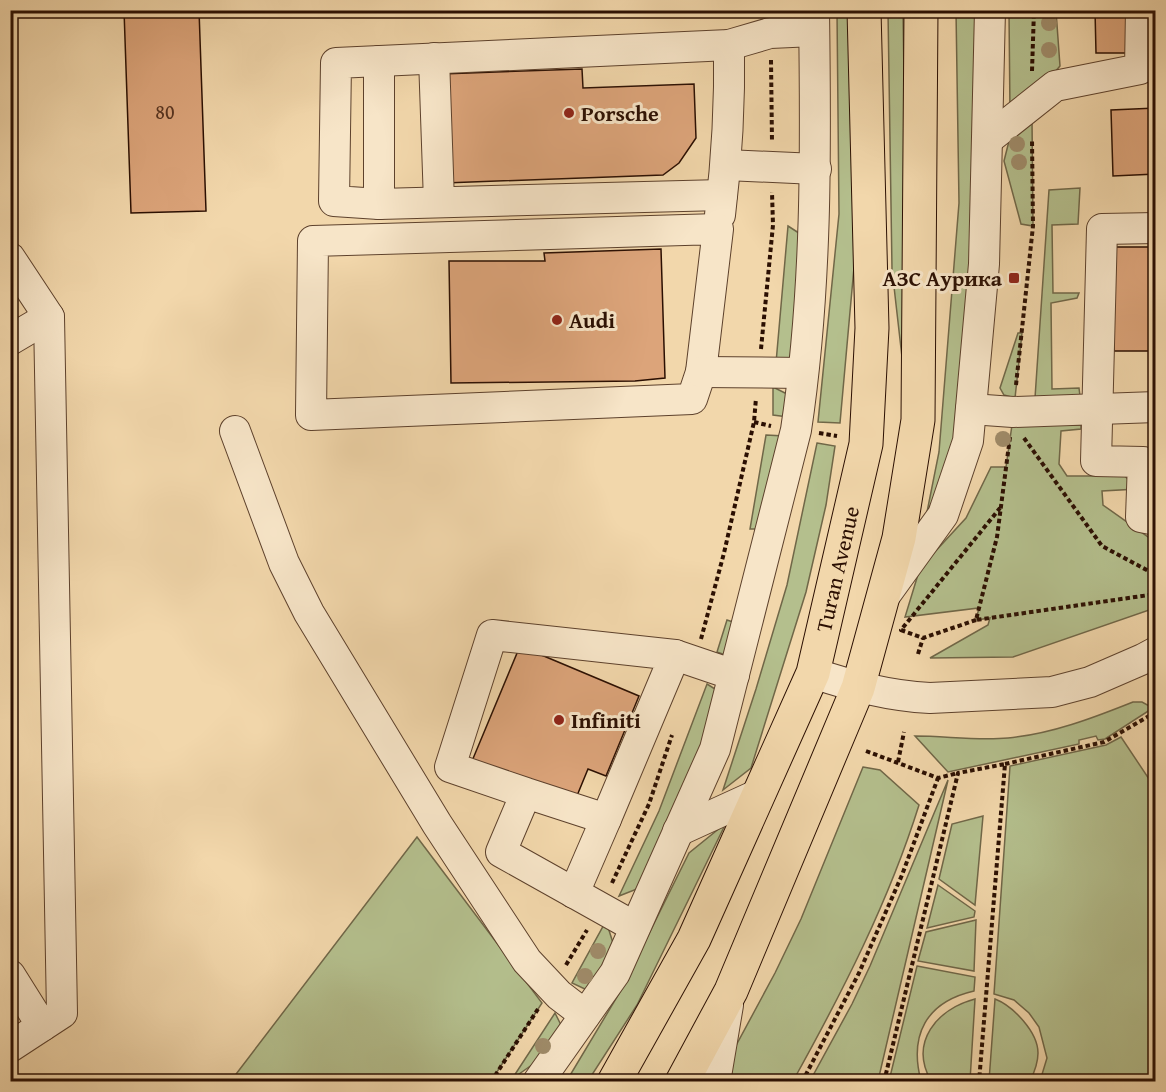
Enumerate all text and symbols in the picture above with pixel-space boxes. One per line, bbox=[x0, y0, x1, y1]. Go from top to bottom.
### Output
house number: 80 bbox=[155, 97, 175, 126]
place label: Porsche bbox=[581, 97, 659, 129]
marker: Porsche bbox=[562, 106, 576, 120]
place label: АЗС Аурика bbox=[882, 262, 1003, 294]
marker: АЗС Аурика bbox=[1007, 271, 1021, 285]
place label: Audi bbox=[569, 304, 615, 336]
marker: Audi bbox=[550, 313, 564, 327]
street label: Turan Avenue bbox=[807, 503, 867, 635]
place label: Infiniti bbox=[571, 704, 641, 736]
marker: Infiniti bbox=[552, 713, 566, 727]

